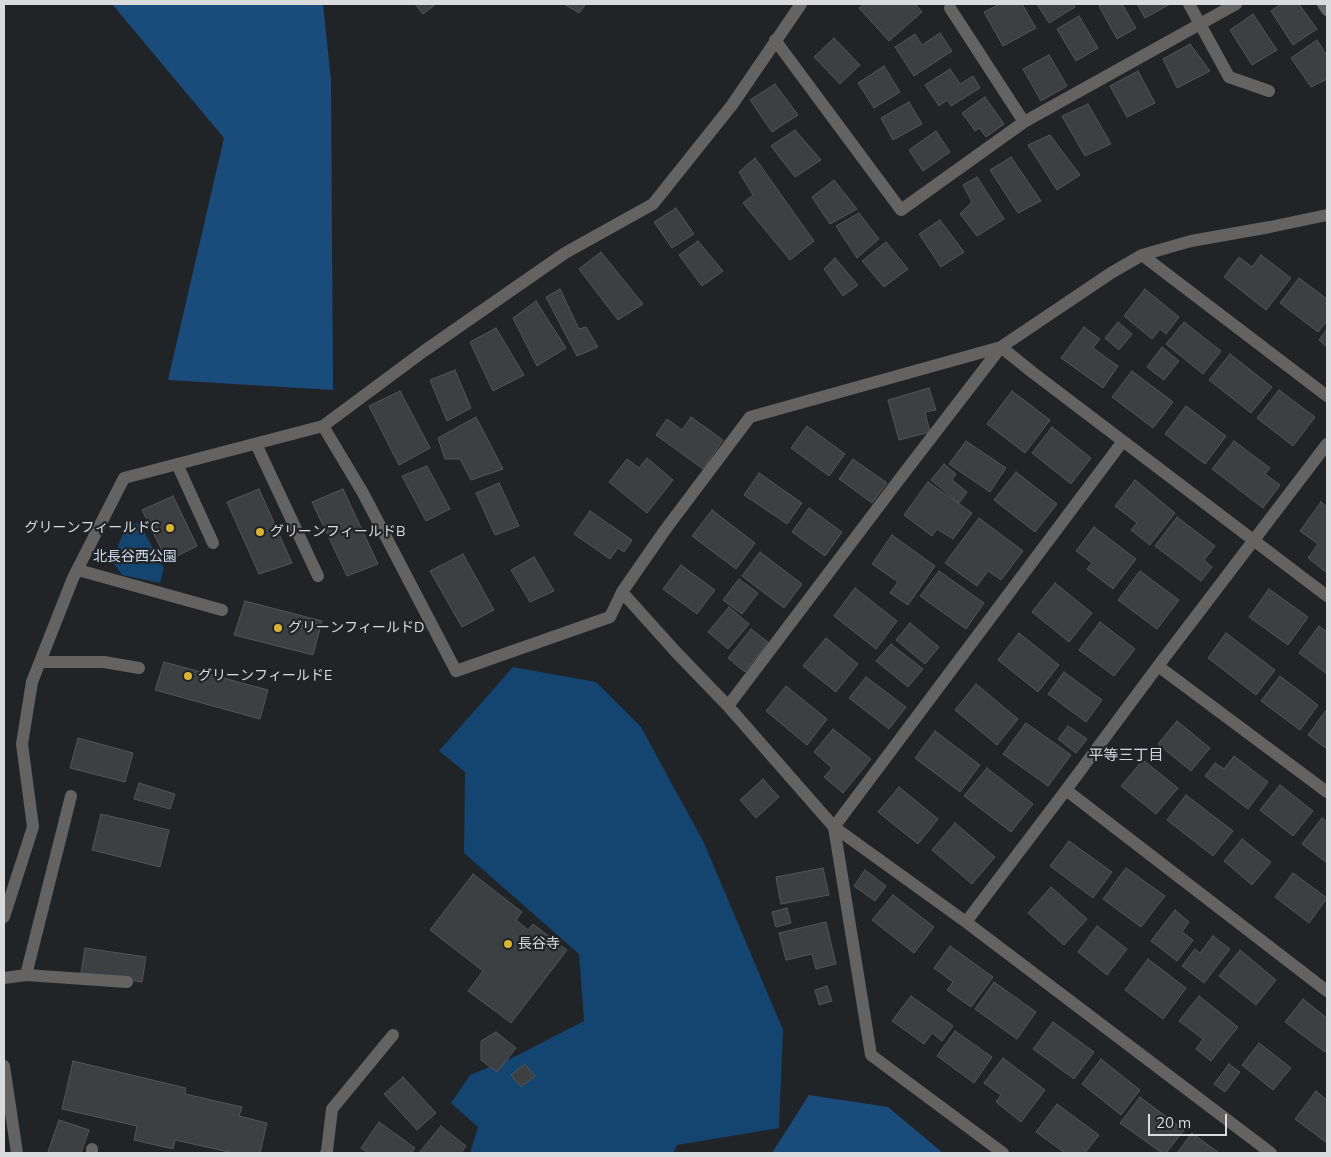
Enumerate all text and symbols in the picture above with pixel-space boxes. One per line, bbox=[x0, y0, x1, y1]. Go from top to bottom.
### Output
place label: グリーンフィールドC bbox=[24, 520, 160, 536]
marker: グリーンフィールドC bbox=[164, 522, 176, 534]
place label: グリーンフィールドB bbox=[270, 524, 406, 540]
marker: グリーンフィールドB bbox=[254, 526, 266, 538]
park label: 北長谷西公園 bbox=[93, 549, 177, 565]
place label: グリーンフィールドD bbox=[288, 620, 424, 636]
marker: グリーンフィールドD bbox=[272, 622, 284, 634]
place label: グリーンフィールドE bbox=[198, 668, 332, 684]
marker: グリーンフィールドE bbox=[182, 670, 194, 682]
district label: 平等三丁目 bbox=[1089, 746, 1163, 764]
place label: 長谷寺 bbox=[518, 936, 560, 952]
marker: 長谷寺 bbox=[502, 938, 514, 950]
scale bar bbox=[1151, 1104, 1230, 1136]
text: 20 m bbox=[1156, 1113, 1191, 1132]

